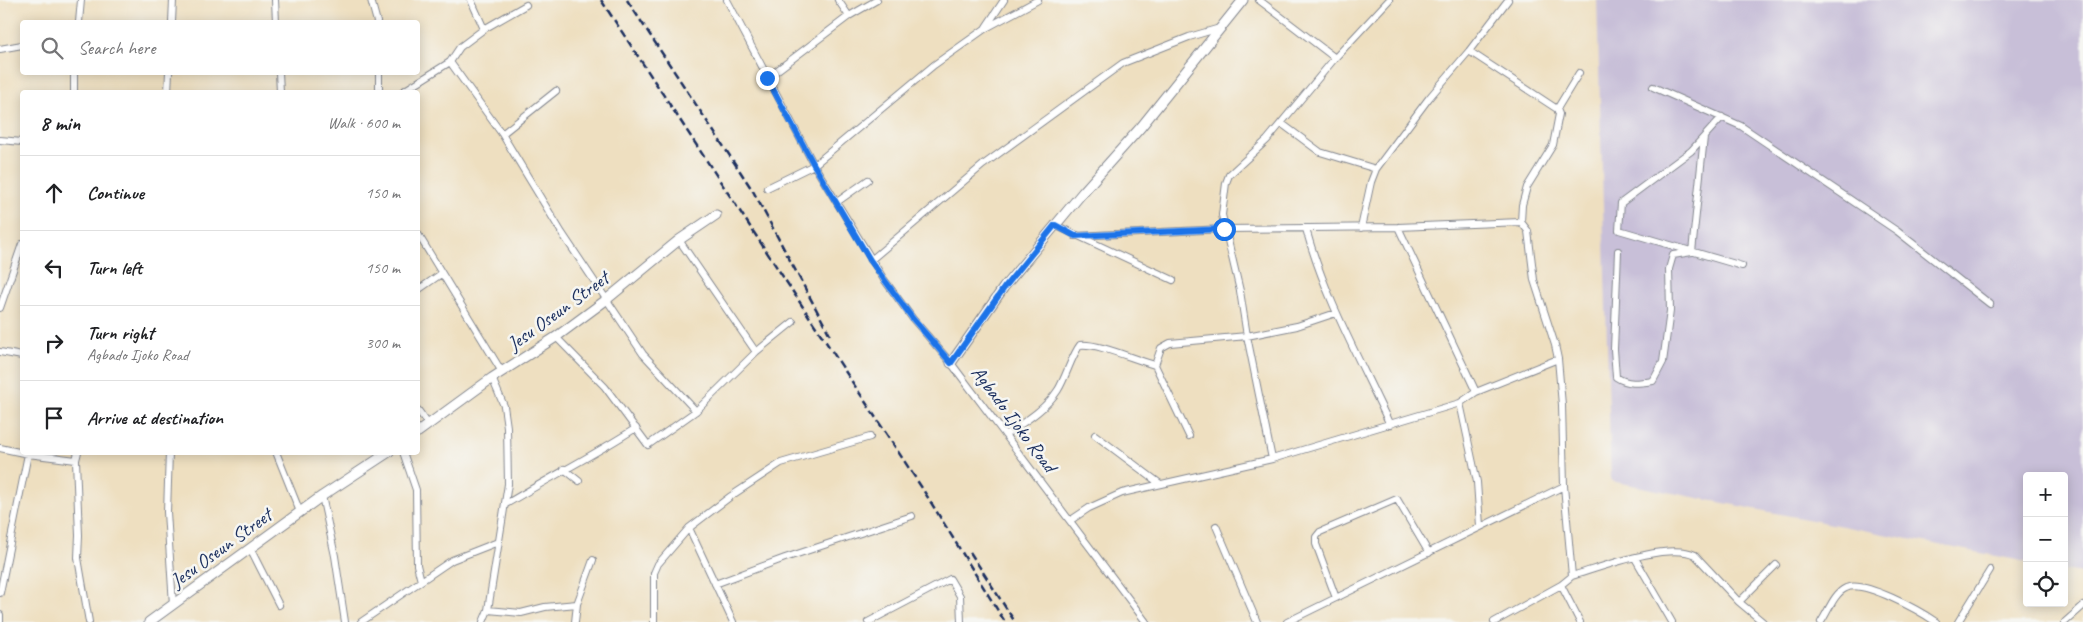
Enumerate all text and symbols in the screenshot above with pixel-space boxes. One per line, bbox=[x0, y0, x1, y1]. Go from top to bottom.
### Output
search box bbox=[20, 20, 420, 75]
icon: search bbox=[38, 34, 66, 62]
text: Search here bbox=[78, 36, 155, 60]
route end bbox=[756, 67, 779, 90]
text: 8 min bbox=[40, 110, 80, 136]
text: Walk · 600 m bbox=[328, 113, 400, 133]
icon: ahead bbox=[40, 179, 68, 207]
text: Continue bbox=[87, 181, 144, 205]
text: 150 m bbox=[366, 183, 400, 203]
route start bbox=[1213, 218, 1236, 241]
icon: left bbox=[40, 254, 68, 282]
text: Turn left bbox=[87, 256, 142, 280]
text: 150 m bbox=[366, 258, 400, 278]
street label: Jesu Oseun Street bbox=[501, 264, 616, 357]
text: Turn right bbox=[87, 321, 154, 345]
icon: right bbox=[40, 329, 68, 357]
text: 300 m bbox=[366, 333, 400, 353]
text: Agbado Ijoko Road bbox=[87, 345, 189, 365]
street label: Agbado Ijoko Road bbox=[966, 361, 1064, 480]
icon: arrive bbox=[40, 404, 68, 432]
text: Arrive at destination bbox=[87, 406, 223, 430]
map controls bbox=[2023, 472, 2068, 607]
button: + bbox=[2023, 472, 2068, 517]
street label: Jesu Oseun Street bbox=[164, 501, 279, 594]
button: − bbox=[2023, 517, 2068, 562]
button: locate bbox=[2023, 562, 2068, 607]

